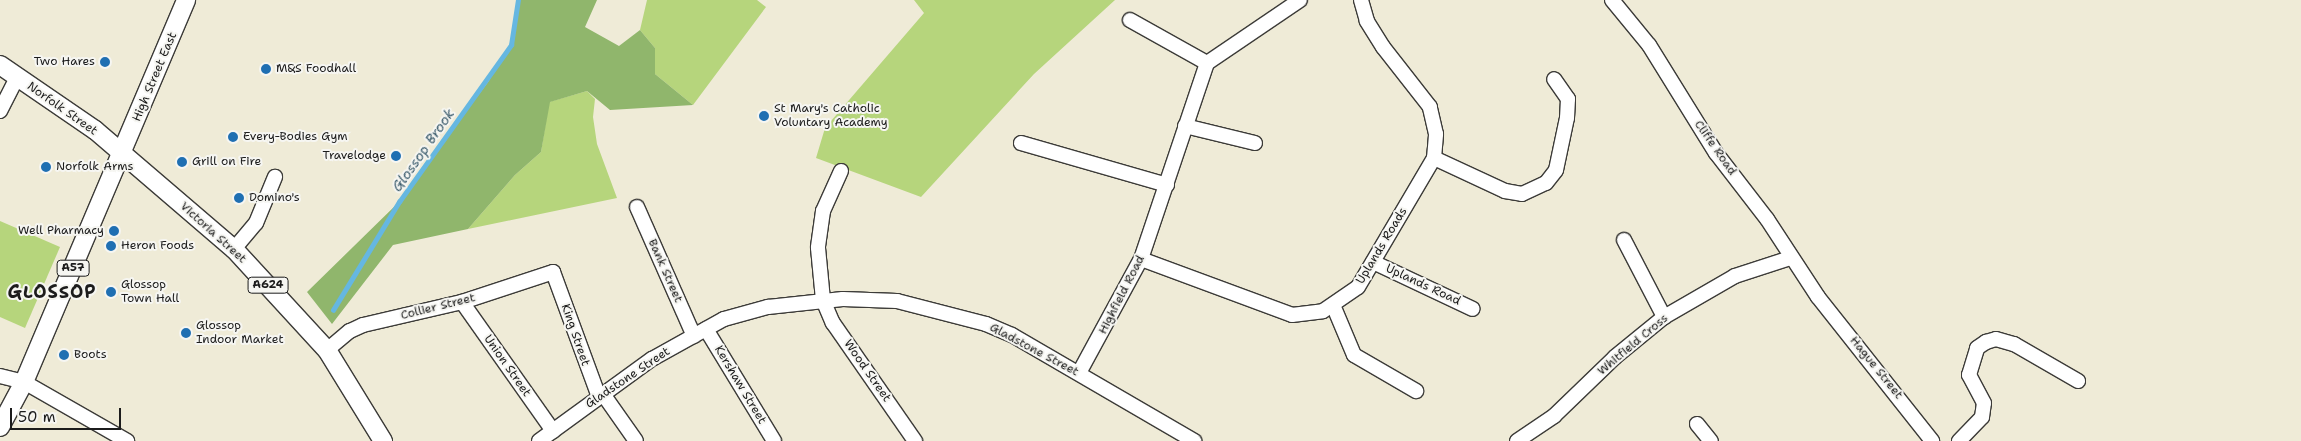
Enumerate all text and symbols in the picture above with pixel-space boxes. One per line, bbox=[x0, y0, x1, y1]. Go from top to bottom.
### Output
street label: High Street East bbox=[130, 30, 180, 124]
place label: Two Hares bbox=[34, 55, 95, 69]
marker: Two Hares bbox=[99, 56, 111, 68]
place label: M&S Foodhall bbox=[276, 62, 356, 76]
marker: M&S Foodhall bbox=[260, 63, 272, 75]
street label: Norfolk Street bbox=[24, 79, 100, 139]
place label: St Mary's Catholic Voluntary Academy bbox=[774, 102, 888, 130]
water label: Glossop Brook bbox=[388, 105, 458, 195]
marker: St Mary's Catholic Voluntary Academy bbox=[758, 110, 770, 122]
street label: Cliffe Road bbox=[1691, 118, 1739, 178]
place label: Every-Bodies Gym bbox=[243, 130, 348, 144]
marker: Every-Bodies Gym bbox=[227, 131, 239, 143]
place label: Travelodge bbox=[323, 149, 386, 163]
marker: Travelodge bbox=[390, 150, 402, 162]
place label: Grill on Fire bbox=[192, 155, 261, 169]
marker: Grill on Fire bbox=[176, 156, 188, 168]
place label: Norfolk Arms bbox=[56, 160, 133, 174]
marker: Norfolk Arms bbox=[40, 161, 52, 173]
place label: Domino's bbox=[249, 191, 300, 205]
marker: Domino's bbox=[233, 192, 245, 204]
street label: Victoria Street bbox=[177, 199, 249, 267]
street label: Uplands Roads bbox=[1353, 205, 1411, 287]
place label: Well Pharmacy bbox=[18, 224, 104, 238]
marker: Well Pharmacy bbox=[108, 225, 120, 237]
street label: Bank Street bbox=[645, 237, 685, 305]
place label: Heron Foods bbox=[121, 239, 194, 253]
marker: Heron Foods bbox=[105, 240, 117, 252]
street label: Highfield Road bbox=[1096, 253, 1148, 337]
road number: A57 bbox=[56, 260, 90, 276]
street label: Uplands Road bbox=[1383, 261, 1463, 309]
road number: A624 bbox=[247, 276, 289, 294]
place label: Glossop Town Hall bbox=[121, 278, 179, 306]
district label: GLOSSOP bbox=[7, 281, 97, 303]
marker: Glossop Town Hall bbox=[105, 286, 117, 298]
street label: Collier Street bbox=[399, 291, 477, 323]
street label: King Street bbox=[558, 302, 592, 368]
street label: Whitfield Cross bbox=[1595, 311, 1671, 379]
place label: Glossop Indoor Market bbox=[196, 319, 284, 347]
street label: Gladstone Street bbox=[987, 320, 1081, 380]
marker: Glossop Indoor Market bbox=[180, 327, 192, 339]
street label: Union Street bbox=[480, 332, 534, 400]
street label: Hague Street bbox=[1846, 334, 1906, 402]
street label: Wood Street bbox=[840, 337, 894, 405]
street label: Kershaw Street bbox=[711, 343, 769, 427]
street label: Gladstone Street bbox=[583, 344, 673, 412]
place label: Boots bbox=[74, 348, 107, 362]
marker: Boots bbox=[58, 349, 70, 361]
scale bar bbox=[12, 398, 124, 430]
text: 50 m bbox=[18, 407, 56, 427]

